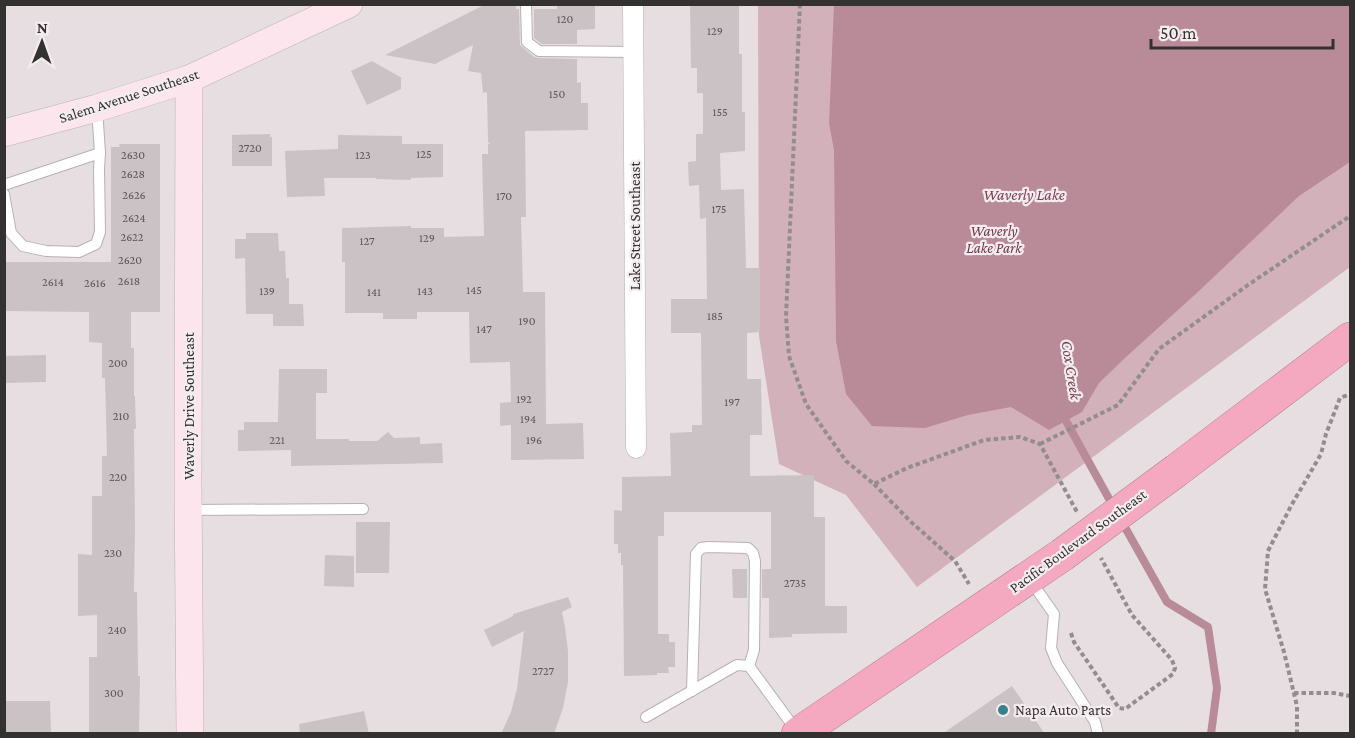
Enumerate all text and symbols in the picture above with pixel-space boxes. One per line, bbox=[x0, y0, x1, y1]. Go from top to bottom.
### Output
north arrow bbox=[12, 12, 72, 72]
house number: 120 bbox=[557, 12, 573, 26]
scale bar bbox=[1151, 12, 1332, 50]
text: N bbox=[37, 19, 48, 36]
text: 50 m bbox=[1160, 23, 1197, 43]
house number: 129 bbox=[707, 24, 723, 38]
street label: Salem Avenue Southeast bbox=[57, 65, 202, 126]
house number: 150 bbox=[549, 87, 565, 101]
house number: 155 bbox=[712, 105, 728, 119]
house number: 2720 bbox=[238, 141, 262, 155]
house number: 125 bbox=[416, 147, 432, 161]
house number: 2630 bbox=[121, 148, 145, 162]
house number: 123 bbox=[355, 148, 371, 162]
street label: Lake Street Southeast bbox=[627, 161, 643, 290]
house number: 2628 bbox=[121, 167, 145, 181]
water label: Waverly Lake bbox=[983, 186, 1065, 204]
house number: 2626 bbox=[122, 188, 146, 202]
house number: 170 bbox=[496, 189, 512, 203]
house number: 175 bbox=[711, 202, 727, 216]
house number: 2624 bbox=[122, 211, 146, 225]
park label: Waverly Lake Park bbox=[966, 223, 1023, 256]
house number: 2622 bbox=[121, 230, 144, 244]
house number: 129 bbox=[419, 231, 435, 245]
house number: 127 bbox=[359, 234, 375, 248]
house number: 2620 bbox=[118, 253, 142, 267]
house number: 2618 bbox=[118, 274, 140, 288]
house number: 2614 bbox=[42, 275, 64, 289]
house number: 2616 bbox=[84, 276, 106, 290]
house number: 145 bbox=[466, 283, 482, 297]
house number: 139 bbox=[259, 284, 275, 298]
house number: 143 bbox=[417, 284, 433, 298]
house number: 141 bbox=[367, 285, 381, 299]
house number: 185 bbox=[707, 309, 723, 323]
house number: 190 bbox=[519, 314, 536, 328]
house number: 147 bbox=[476, 322, 492, 336]
street label: Waverly Drive Southeast bbox=[181, 331, 198, 480]
water label: Cox Creek bbox=[1058, 339, 1085, 402]
house number: 200 bbox=[108, 356, 128, 370]
house number: 192 bbox=[516, 392, 532, 406]
house number: 197 bbox=[724, 395, 740, 409]
house number: 210 bbox=[113, 409, 129, 423]
house number: 194 bbox=[520, 412, 536, 426]
house number: 221 bbox=[269, 433, 285, 447]
house number: 196 bbox=[526, 433, 542, 447]
house number: 220 bbox=[109, 470, 127, 484]
street label: Pacific Boulevard Southeast bbox=[1007, 485, 1150, 596]
house number: 230 bbox=[104, 546, 122, 560]
house number: 2735 bbox=[784, 576, 806, 590]
house number: 240 bbox=[108, 623, 127, 637]
house number: 2727 bbox=[532, 664, 555, 678]
house number: 300 bbox=[104, 686, 124, 700]
place label: Napa Auto Parts bbox=[1015, 702, 1111, 719]
marker: Napa Auto Parts bbox=[996, 703, 1010, 717]

